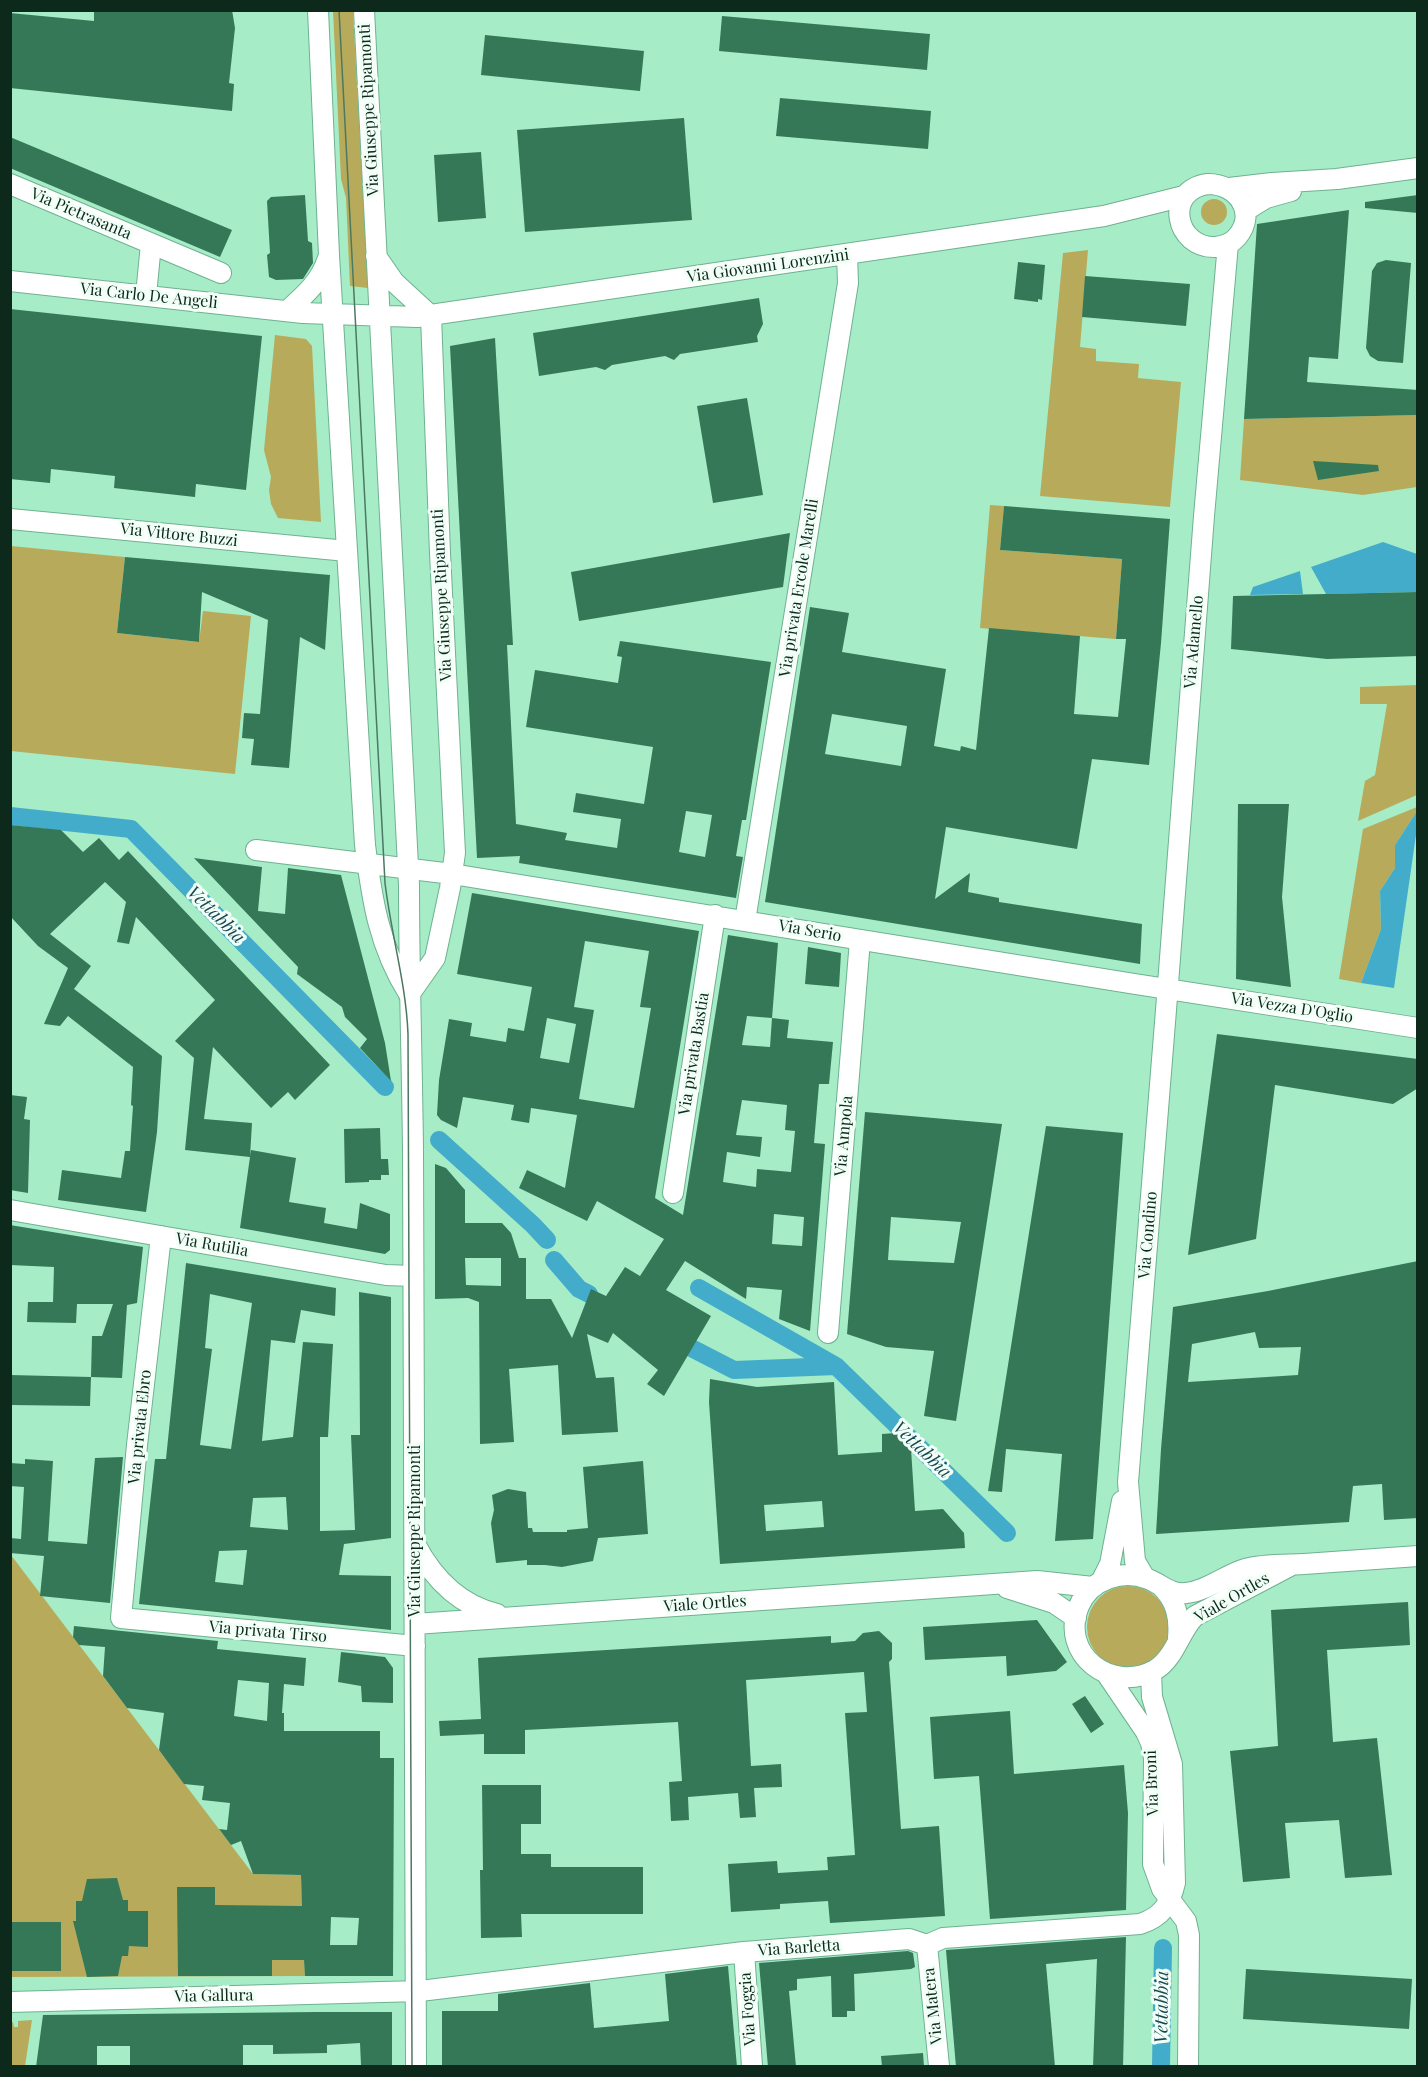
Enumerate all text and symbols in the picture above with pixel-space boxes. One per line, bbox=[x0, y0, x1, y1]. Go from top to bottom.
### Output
street label: Via Giuseppe Ripamonti bbox=[355, 23, 383, 197]
street label: Via Pietrasanta bbox=[28, 184, 134, 244]
street label: Via Giovanni Lorenzini bbox=[686, 245, 850, 287]
street label: Via Carlo De Angeli bbox=[79, 279, 219, 313]
street label: Via privata Ercole Marelli bbox=[775, 497, 823, 679]
street label: Via Giuseppe Ripamonti bbox=[428, 508, 456, 682]
street label: Via Vittore Buzzi bbox=[119, 519, 239, 551]
street label: Via Adamello bbox=[1180, 595, 1208, 689]
water label: Vettabbia bbox=[183, 882, 249, 948]
street label: Via Serio bbox=[777, 916, 843, 946]
street label: Via Vezza D'Oglio bbox=[1230, 989, 1354, 1027]
street label: Via privata Bastia bbox=[675, 991, 713, 1117]
street label: Via Ampola bbox=[831, 1095, 857, 1177]
street label: Via Condino bbox=[1135, 1190, 1161, 1280]
street label: Via Rutilia bbox=[174, 1229, 250, 1261]
street label: Via privata Ebro bbox=[124, 1369, 156, 1485]
water label: Vettabbia bbox=[888, 1417, 956, 1483]
street label: Via Giuseppe Ripamonti bbox=[405, 1445, 425, 1617]
street label: Viale Ortles bbox=[1191, 1569, 1273, 1627]
street label: Viale Ortles bbox=[663, 1592, 747, 1616]
street label: Via privata Tirso bbox=[208, 1617, 328, 1647]
street label: Via Broni bbox=[1141, 1750, 1163, 1816]
street label: Via Barletta bbox=[757, 1936, 841, 1960]
street label: Via Matera bbox=[919, 1967, 947, 2045]
water label: Vettabbia bbox=[1151, 1970, 1173, 2044]
street label: Via Foggia bbox=[736, 1972, 760, 2046]
street label: Via Gallura bbox=[174, 1986, 254, 2006]

